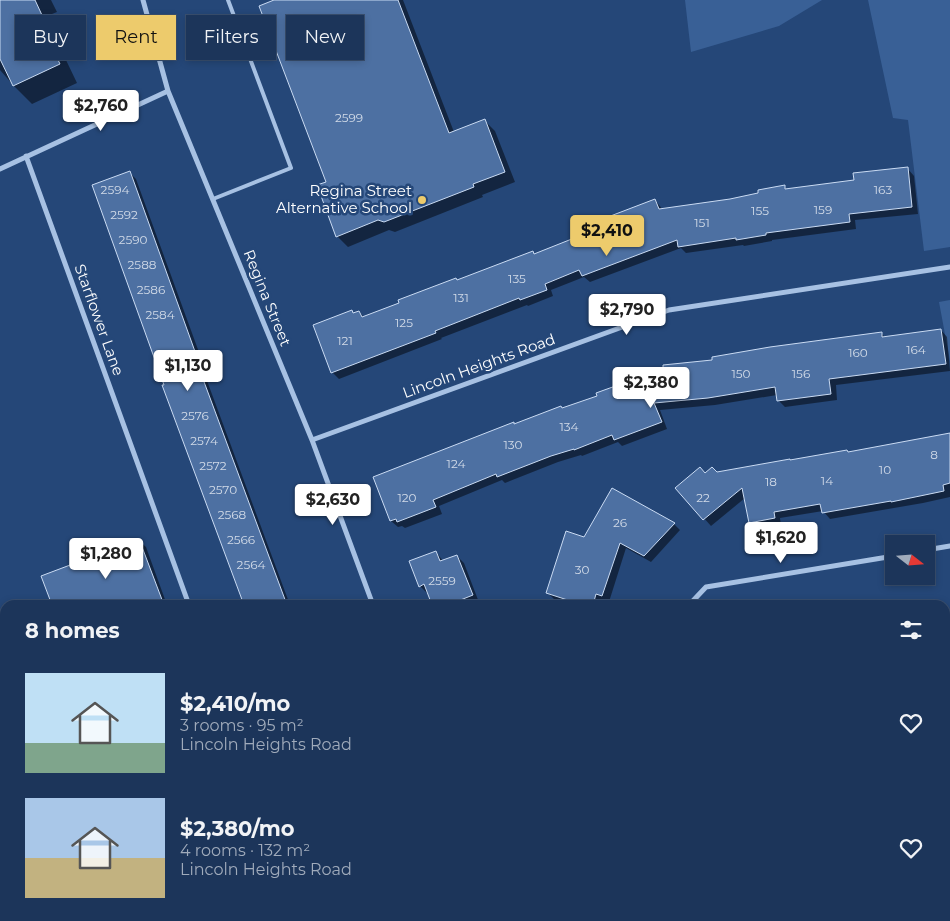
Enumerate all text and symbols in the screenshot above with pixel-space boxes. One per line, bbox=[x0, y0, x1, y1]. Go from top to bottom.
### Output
chip: Buy bbox=[15, 15, 86, 60]
chip: Rent bbox=[96, 15, 176, 60]
chip: Filters bbox=[186, 15, 276, 60]
chip: New bbox=[286, 15, 364, 60]
pin: $2,760 bbox=[60, 90, 142, 132]
text: $2,760 bbox=[74, 96, 128, 115]
house number: 2599 bbox=[335, 110, 363, 125]
place label: Regina Street Alternative School bbox=[276, 181, 412, 217]
house number: 2594 bbox=[101, 182, 129, 197]
house number: 163 bbox=[874, 182, 892, 197]
marker: Regina Street Alternative School bbox=[416, 194, 428, 206]
house number: 159 bbox=[814, 202, 832, 217]
house number: 155 bbox=[751, 203, 769, 218]
house number: 2592 bbox=[110, 207, 138, 222]
pin: $2,410 bbox=[566, 214, 648, 257]
house number: 151 bbox=[694, 215, 710, 230]
text: $2,410 bbox=[581, 221, 633, 240]
house number: 2590 bbox=[119, 232, 147, 247]
street label: Regina Street bbox=[239, 247, 295, 349]
house number: 2588 bbox=[128, 257, 157, 272]
street label: Starflower Lane bbox=[70, 261, 128, 378]
house number: 135 bbox=[508, 271, 526, 286]
house number: 2586 bbox=[137, 282, 165, 297]
house number: 131 bbox=[453, 290, 469, 305]
pin: $2,790 bbox=[586, 294, 668, 336]
text: $2,790 bbox=[600, 300, 654, 319]
house number: 2584 bbox=[145, 307, 175, 322]
house number: 125 bbox=[395, 315, 413, 330]
street label: Lincoln Heights Road bbox=[400, 329, 558, 402]
house number: 121 bbox=[337, 333, 353, 348]
house number: 164 bbox=[906, 342, 926, 357]
house number: 160 bbox=[848, 345, 868, 360]
pin: $1,130 bbox=[147, 350, 229, 392]
text: $1,130 bbox=[165, 356, 211, 375]
pin: $2,380 bbox=[610, 366, 692, 409]
house number: 150 bbox=[731, 366, 751, 381]
house number: 156 bbox=[792, 366, 810, 381]
text: $2,380 bbox=[623, 373, 679, 392]
house number: 2576 bbox=[181, 408, 209, 423]
house number: 134 bbox=[559, 419, 579, 434]
house number: 2574 bbox=[190, 433, 218, 448]
house number: 130 bbox=[503, 437, 523, 452]
house number: 8 bbox=[930, 447, 938, 462]
house number: 124 bbox=[447, 456, 465, 471]
house number: 2572 bbox=[199, 458, 227, 473]
house number: 10 bbox=[879, 462, 891, 477]
house number: 14 bbox=[821, 473, 833, 488]
house number: 18 bbox=[765, 474, 777, 489]
house number: 2570 bbox=[209, 482, 237, 497]
pin: $2,630 bbox=[292, 484, 374, 526]
text: $2,630 bbox=[306, 490, 360, 509]
house number: 120 bbox=[397, 490, 417, 505]
house number: 22 bbox=[696, 490, 710, 505]
house number: 2568 bbox=[218, 507, 247, 522]
house number: 26 bbox=[613, 515, 627, 530]
pin: $1,620 bbox=[740, 522, 822, 564]
text: $1,620 bbox=[756, 528, 806, 547]
house number: 2566 bbox=[227, 532, 255, 547]
north arrow bbox=[885, 535, 935, 585]
map controls bbox=[885, 535, 935, 585]
pin: $1,280 bbox=[65, 538, 147, 580]
text: $1,280 bbox=[80, 544, 132, 563]
house number: 2564 bbox=[237, 557, 265, 572]
house number: 30 bbox=[575, 562, 589, 577]
house number: 2559 bbox=[428, 573, 456, 588]
icon: filters bbox=[897, 616, 925, 644]
text: 8 homes bbox=[25, 618, 120, 643]
text: $2,410/mo bbox=[180, 691, 290, 716]
icon: home bbox=[65, 693, 125, 753]
icon: heart bbox=[897, 709, 925, 737]
text: 3 rooms · 95 m² bbox=[180, 716, 304, 735]
text: Lincoln Heights Road bbox=[180, 735, 352, 754]
text: $2,380/mo bbox=[180, 816, 295, 841]
icon: home bbox=[65, 818, 125, 878]
icon: heart bbox=[897, 834, 925, 862]
text: 4 rooms · 132 m² bbox=[180, 841, 310, 860]
text: Lincoln Heights Road bbox=[180, 860, 352, 879]

